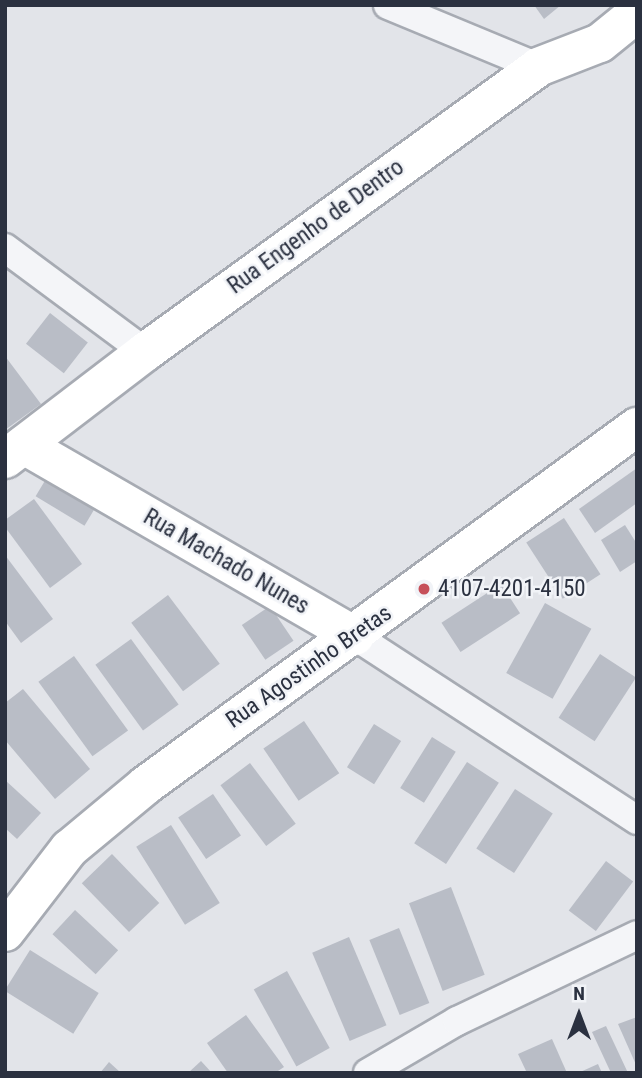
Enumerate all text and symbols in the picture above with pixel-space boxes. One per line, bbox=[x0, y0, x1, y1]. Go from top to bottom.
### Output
street label: Rua Engenho de Dentro bbox=[223, 154, 409, 300]
street label: Rua Machado Nunes bbox=[138, 503, 314, 621]
place label: 4107-4201-4150 bbox=[438, 575, 586, 603]
marker: 4107-4201-4150 bbox=[416, 581, 432, 597]
street label: Rua Agostinho Bretas bbox=[221, 600, 397, 734]
north arrow bbox=[544, 980, 614, 1050]
text: N bbox=[573, 982, 585, 1005]

